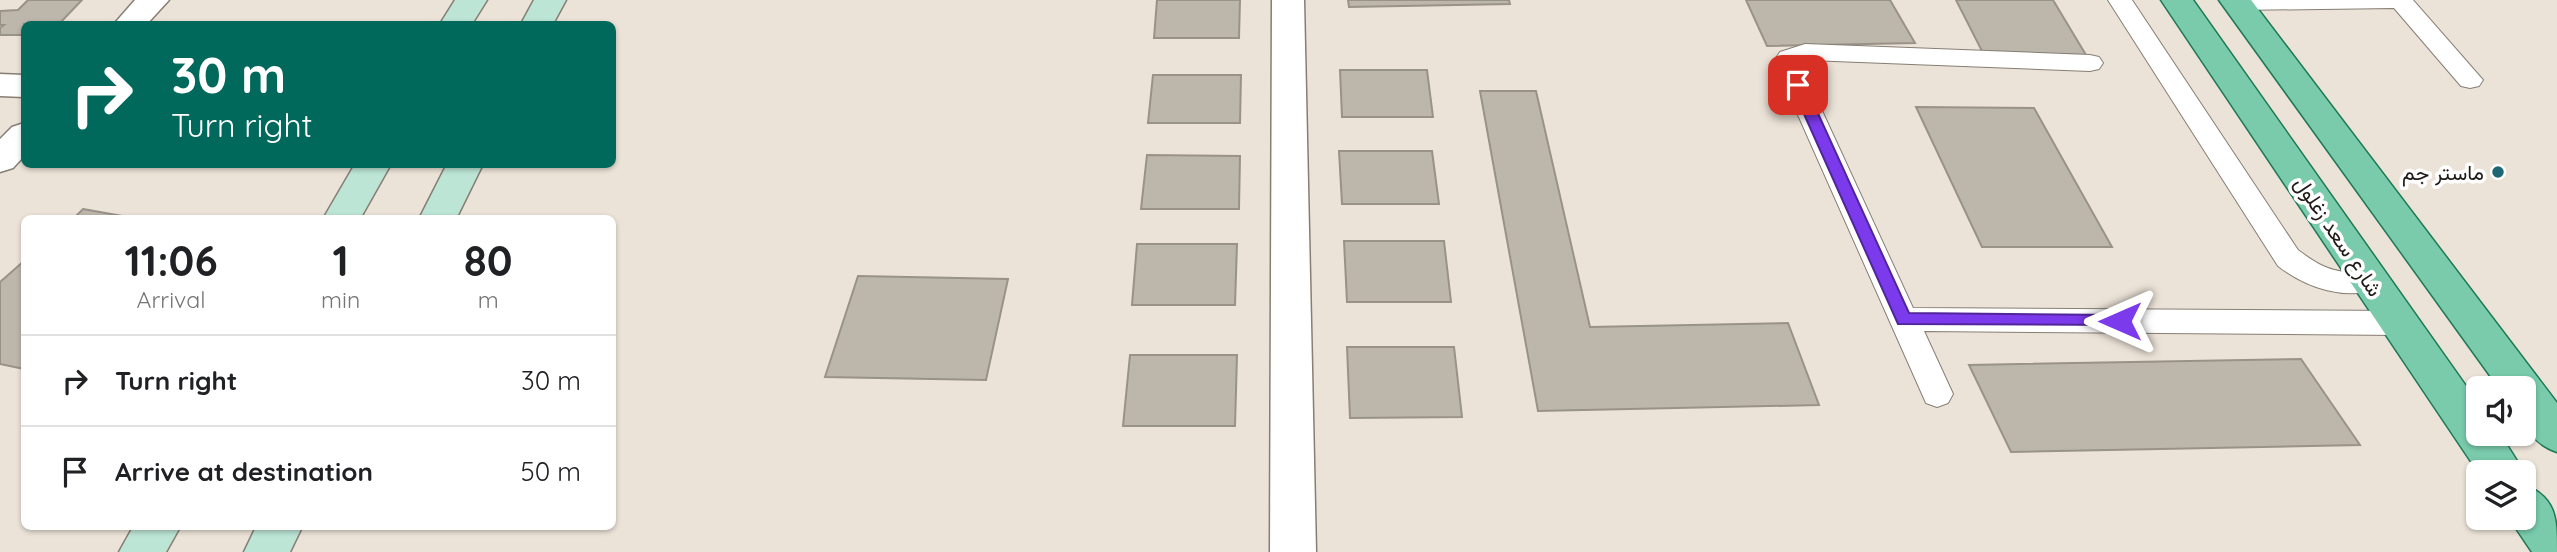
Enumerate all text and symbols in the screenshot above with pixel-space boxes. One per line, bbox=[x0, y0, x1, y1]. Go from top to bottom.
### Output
text: 30 m bbox=[171, 44, 286, 105]
icon: right bbox=[56, 49, 147, 140]
pin bbox=[1768, 55, 1828, 115]
icon: arrive bbox=[1779, 66, 1817, 104]
text: Turn right bbox=[171, 105, 312, 145]
place label: ماستر جم bbox=[2402, 159, 2484, 187]
marker: ماستر جم bbox=[2490, 164, 2506, 180]
street label: شارع سعد زغلول bbox=[2288, 171, 2389, 302]
text: 11:06 bbox=[124, 234, 218, 287]
text: 1 bbox=[332, 234, 349, 287]
text: 80 bbox=[464, 234, 513, 287]
position arrow bbox=[2083, 284, 2157, 358]
text: Arrival bbox=[137, 285, 205, 314]
text: min bbox=[321, 285, 360, 314]
text: m bbox=[478, 285, 499, 314]
icon: right bbox=[56, 362, 94, 400]
text: Turn right bbox=[115, 364, 237, 397]
text: 30 m bbox=[521, 364, 581, 397]
map controls bbox=[2466, 376, 2536, 530]
button: sound bbox=[2466, 376, 2536, 446]
icon: arrive bbox=[56, 453, 94, 491]
text: Arrive at destination bbox=[115, 455, 373, 488]
text: 50 m bbox=[521, 455, 581, 488]
button: layers bbox=[2466, 460, 2536, 530]

